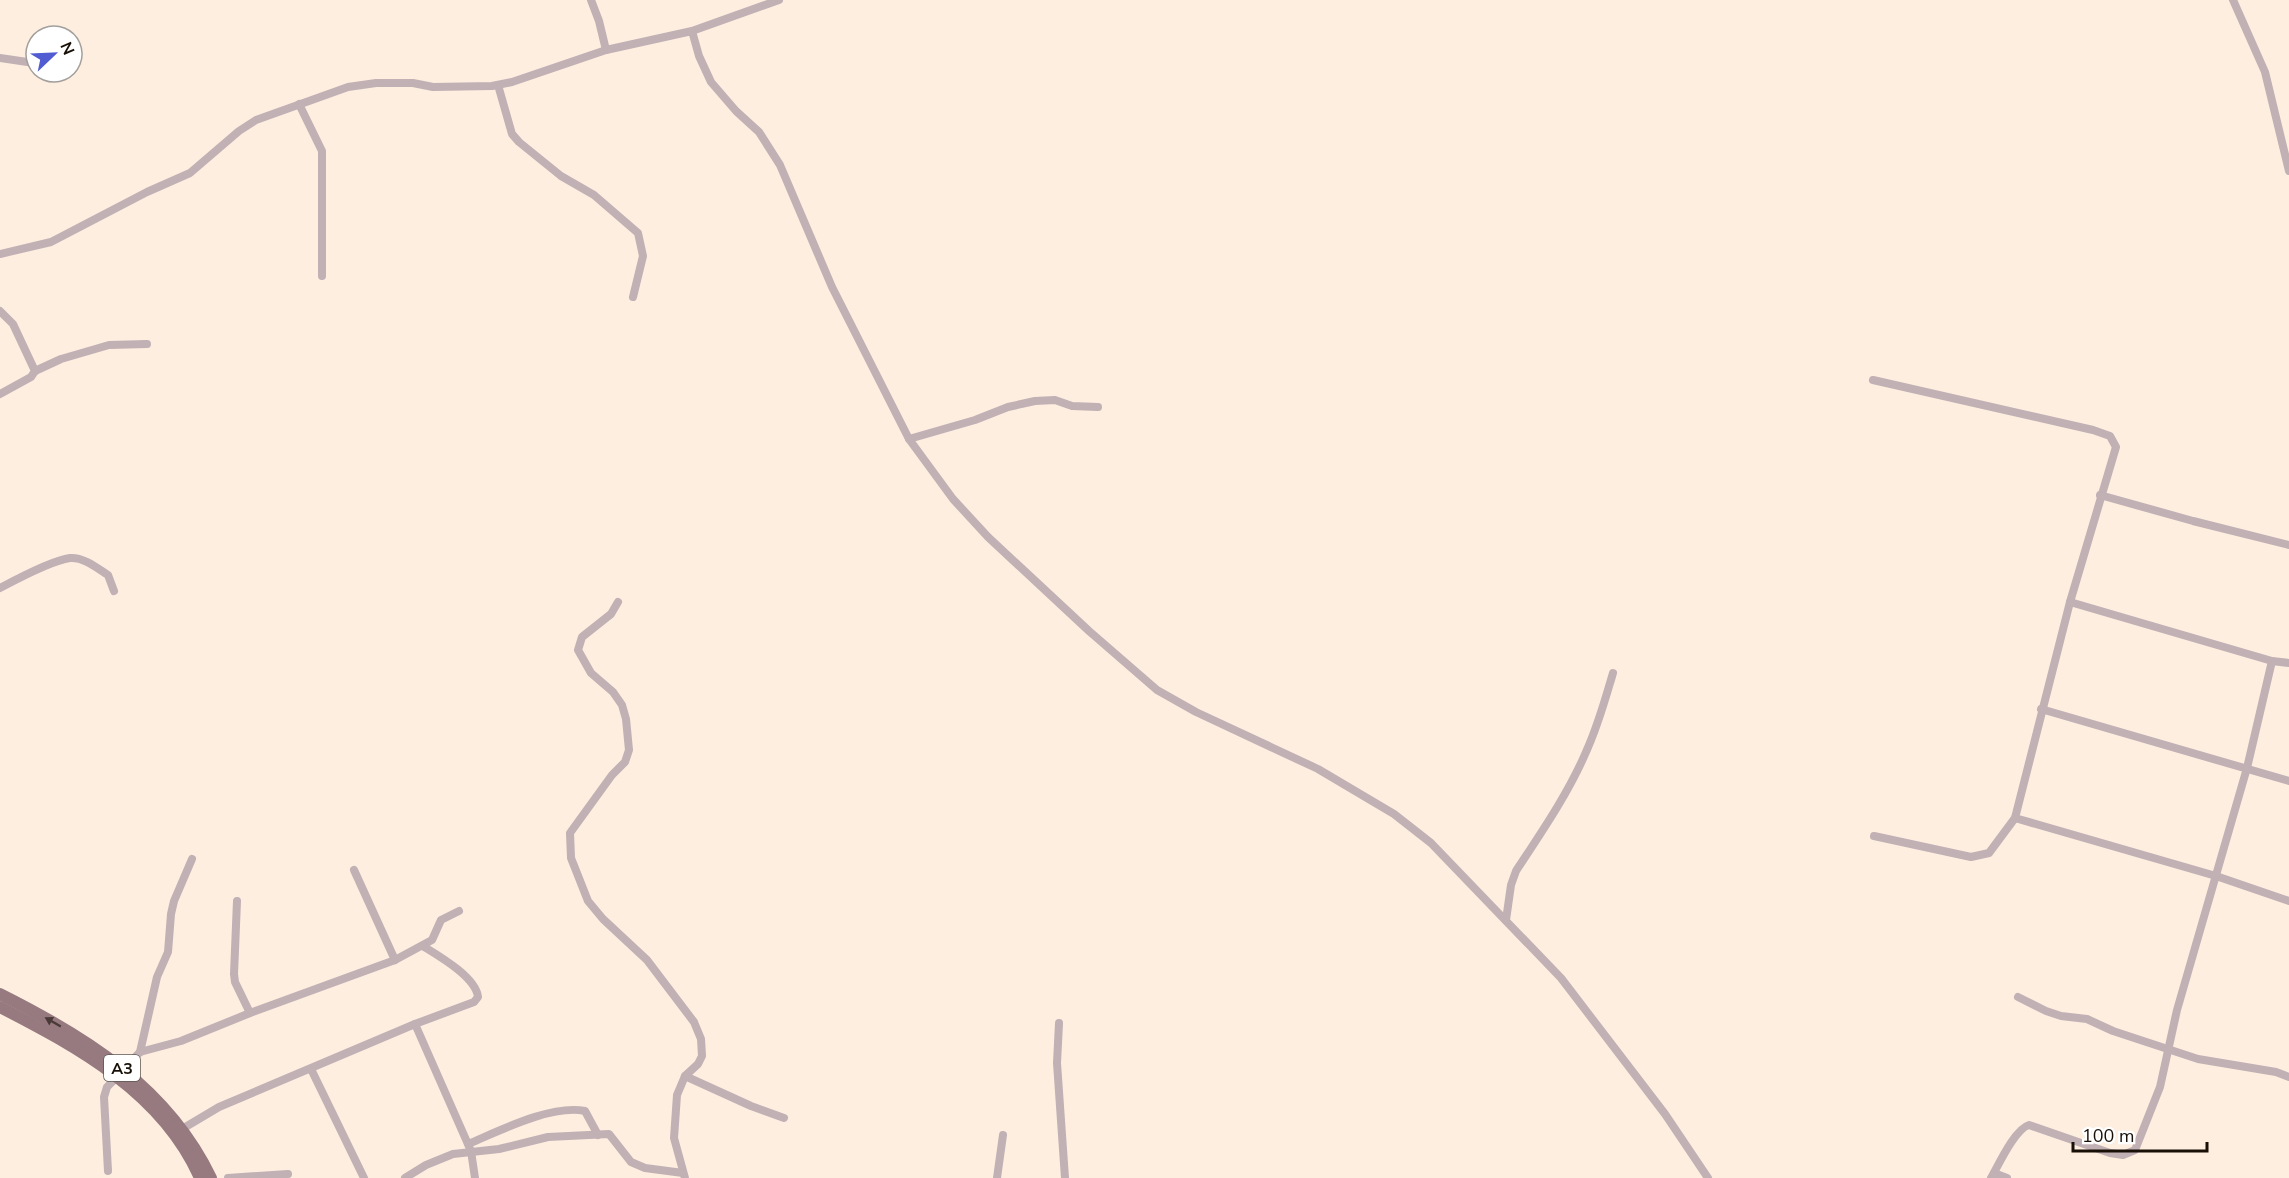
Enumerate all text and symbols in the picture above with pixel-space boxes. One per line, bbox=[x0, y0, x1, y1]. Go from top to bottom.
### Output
north arrow bbox=[24, 24, 84, 84]
text: N bbox=[54, 39, 79, 58]
one-way arrow bbox=[44, 1017, 61, 1027]
road number: A3 bbox=[104, 1055, 140, 1081]
scale bar bbox=[2073, 1115, 2206, 1153]
text: 100 m bbox=[2082, 1124, 2134, 1148]

